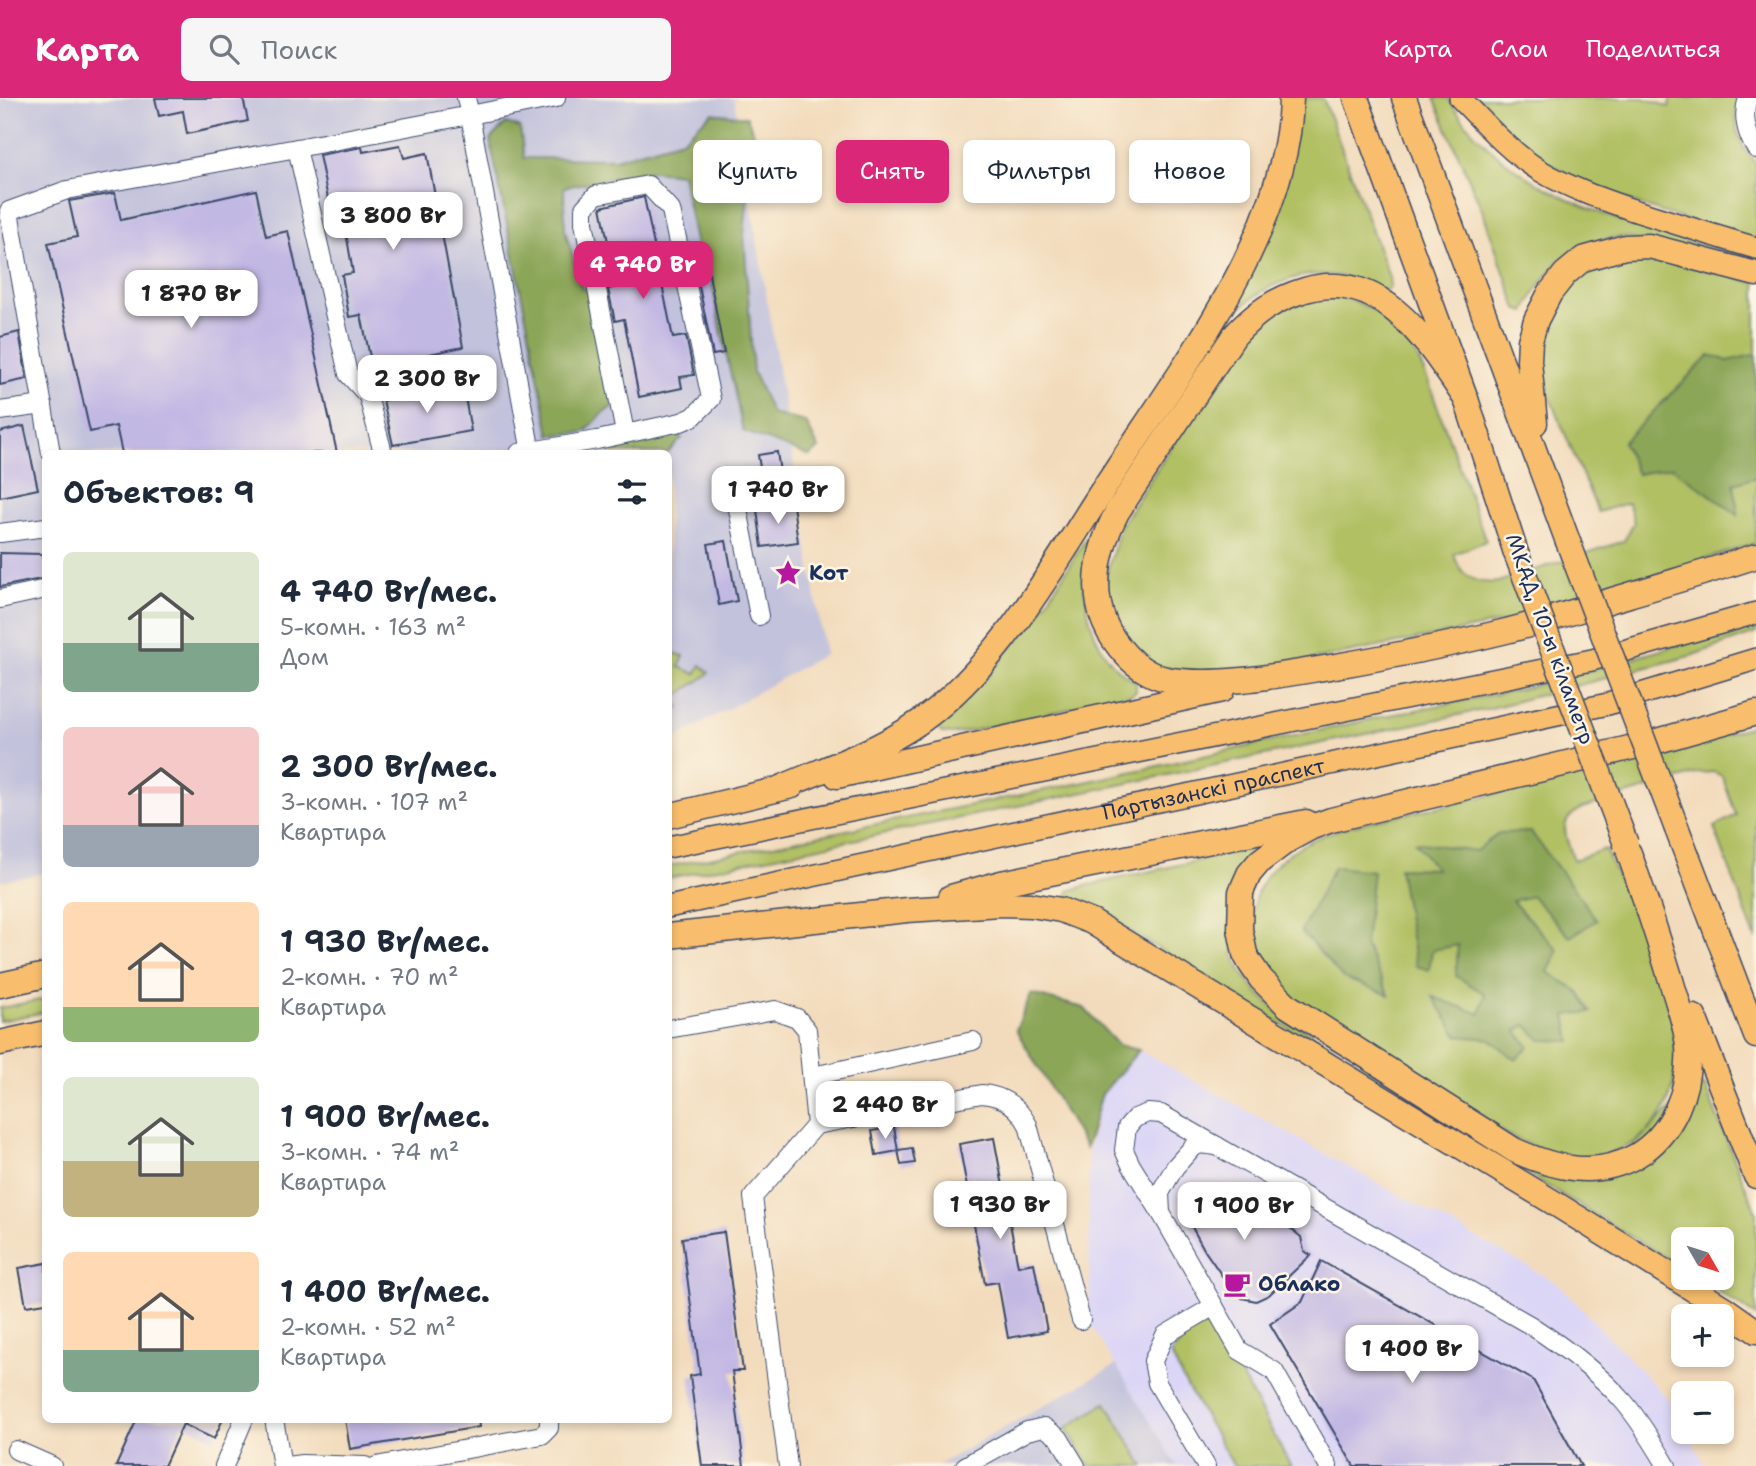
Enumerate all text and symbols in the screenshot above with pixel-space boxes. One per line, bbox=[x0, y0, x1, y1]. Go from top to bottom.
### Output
search box bbox=[181, 18, 671, 81]
text: Карта bbox=[35, 27, 139, 72]
icon: search bbox=[205, 30, 243, 68]
text: Поиск bbox=[261, 32, 337, 67]
text: Карта bbox=[1384, 33, 1452, 65]
text: Слои bbox=[1490, 33, 1548, 65]
text: Поделиться bbox=[1586, 33, 1721, 65]
chip: Купить bbox=[693, 140, 822, 203]
chip: Снять bbox=[836, 140, 949, 203]
chip: Фильтры bbox=[963, 140, 1115, 203]
chip: Новое bbox=[1129, 140, 1250, 203]
pin: 3 800 Br bbox=[321, 192, 465, 252]
text: 3 800 Br bbox=[340, 200, 446, 230]
pin: 4 740 Br bbox=[571, 242, 715, 301]
text: 4 740 Br bbox=[590, 249, 696, 279]
pin: 1 870 Br bbox=[119, 271, 263, 330]
text: 1 870 Br bbox=[141, 278, 241, 308]
pin: 2 300 Br bbox=[355, 356, 499, 415]
text: 2 300 Br bbox=[374, 363, 480, 393]
pin: 1 740 Br bbox=[706, 466, 850, 526]
text: Объектов: 9 bbox=[63, 472, 255, 513]
icon: filters bbox=[613, 473, 651, 511]
text: 1 740 Br bbox=[728, 474, 828, 504]
street label: МКАД, 10-ы кіламетр bbox=[1499, 530, 1601, 748]
place icon: Кот bbox=[773, 558, 803, 588]
place label: Кот bbox=[809, 559, 849, 587]
text: 4 740 Br/мес. bbox=[280, 571, 497, 612]
icon: home bbox=[119, 580, 203, 664]
text: 5-комн. · 163 m² bbox=[280, 612, 466, 642]
text: Дом bbox=[280, 642, 329, 672]
text: 2 300 Br/мес. bbox=[280, 746, 497, 787]
street label: Партызанскі праспект bbox=[1100, 752, 1328, 827]
icon: home bbox=[119, 755, 203, 839]
text: 3-комн. · 107 m² bbox=[280, 787, 468, 817]
text: Квартира bbox=[280, 817, 386, 847]
text: 1 930 Br/мес. bbox=[280, 921, 490, 962]
icon: home bbox=[119, 930, 203, 1014]
text: 2-комн. · 70 m² bbox=[280, 962, 459, 992]
text: Квартира bbox=[280, 992, 386, 1022]
pin: 2 440 Br bbox=[813, 1082, 957, 1141]
text: 2 440 Br bbox=[832, 1089, 938, 1119]
text: 1 900 Br/мес. bbox=[280, 1096, 490, 1137]
icon: home bbox=[119, 1105, 203, 1189]
text: 3-комн. · 74 m² bbox=[280, 1137, 459, 1167]
text: Квартира bbox=[280, 1167, 386, 1197]
pin: 1 930 Br bbox=[928, 1182, 1072, 1241]
pin: 1 900 Br bbox=[1172, 1182, 1316, 1242]
text: 1 930 Br bbox=[950, 1189, 1050, 1219]
text: 1 900 Br bbox=[1194, 1190, 1294, 1220]
north arrow bbox=[1671, 1227, 1734, 1290]
map controls bbox=[1671, 1227, 1734, 1444]
cafe icon: Облако bbox=[1222, 1269, 1252, 1299]
place label: Облако bbox=[1258, 1270, 1340, 1298]
text: 1 400 Br/мес. bbox=[280, 1271, 490, 1312]
icon: home bbox=[119, 1280, 203, 1364]
button: + bbox=[1671, 1304, 1734, 1367]
text: 2-комн. · 52 m² bbox=[280, 1312, 456, 1342]
pin: 1 400 Br bbox=[1340, 1326, 1484, 1385]
text: 1 400 Br bbox=[1361, 1333, 1463, 1363]
text: Квартира bbox=[280, 1342, 386, 1372]
button: − bbox=[1671, 1381, 1734, 1444]

